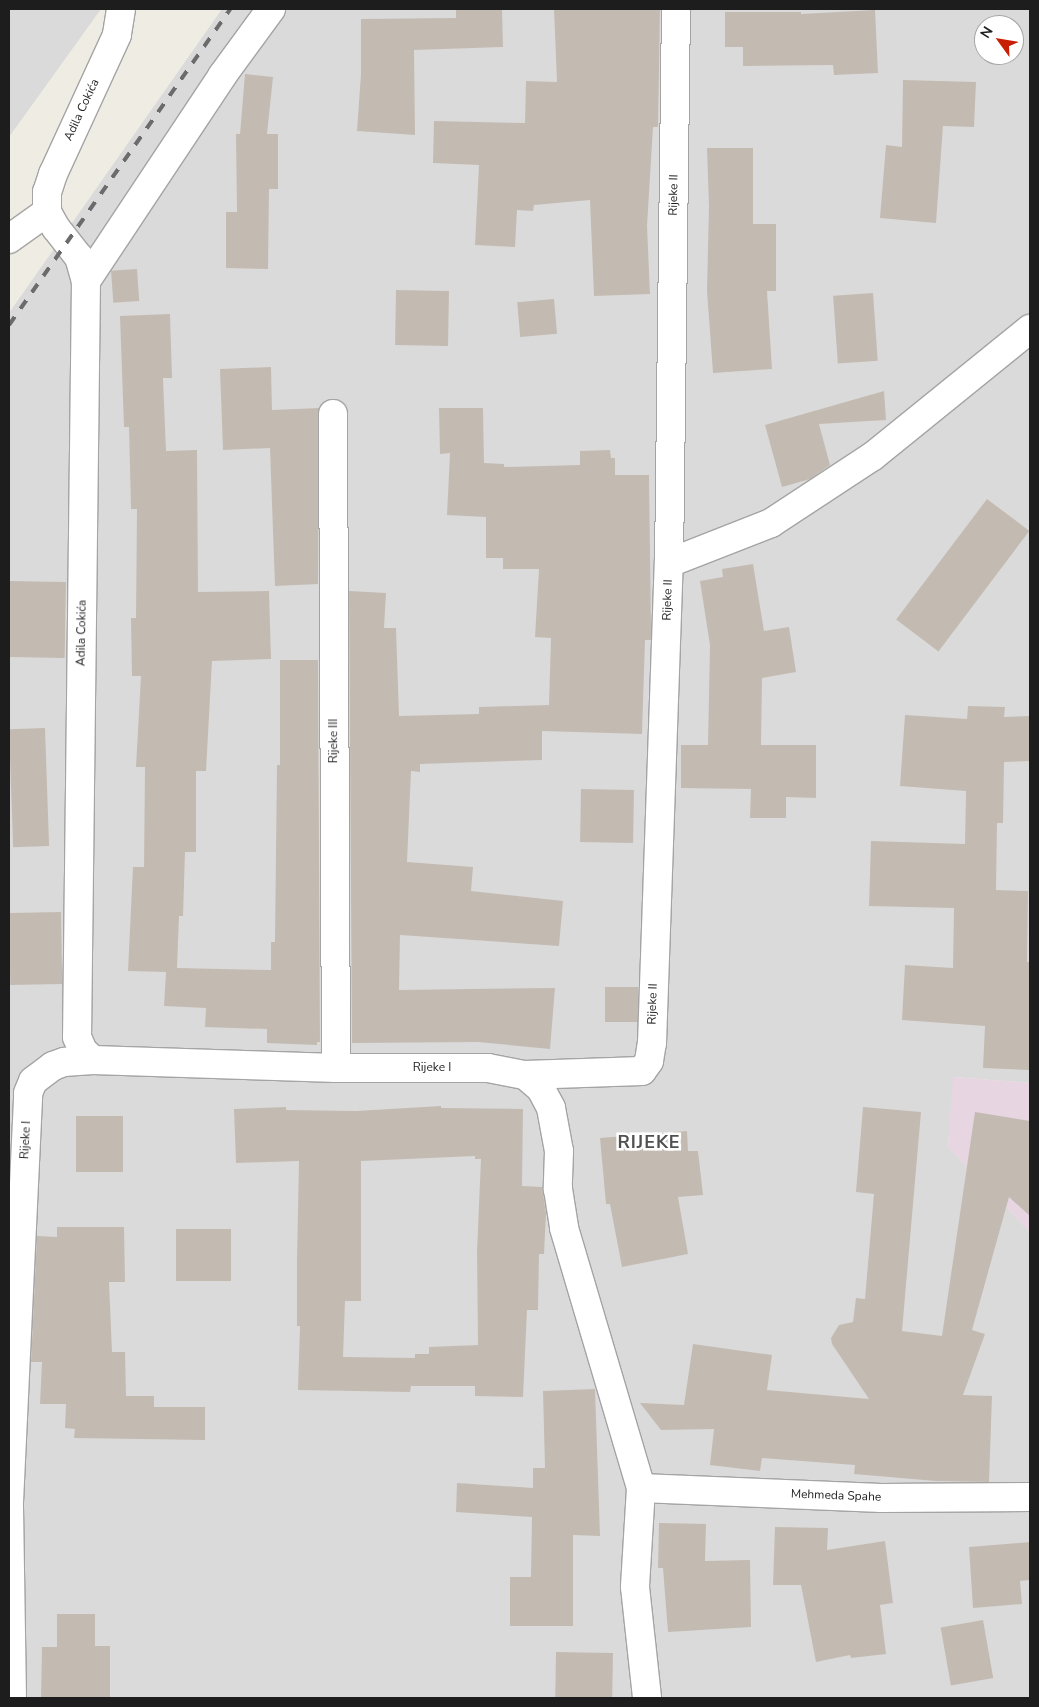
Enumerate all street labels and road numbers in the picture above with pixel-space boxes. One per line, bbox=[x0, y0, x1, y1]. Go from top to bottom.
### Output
street label: Adila Cokića bbox=[61, 77, 103, 143]
street label: Rijeke II bbox=[666, 174, 682, 216]
street label: Rijeke II bbox=[660, 579, 676, 621]
street label: Adila Cokića bbox=[74, 600, 90, 666]
street label: Rijeke III bbox=[327, 719, 341, 763]
street label: Rijeke II bbox=[645, 983, 661, 1025]
street label: Rijeke I bbox=[413, 1061, 451, 1075]
street label: Rijeke I bbox=[18, 1120, 34, 1160]
street label: Mehmeda Spahe bbox=[791, 1487, 881, 1505]

